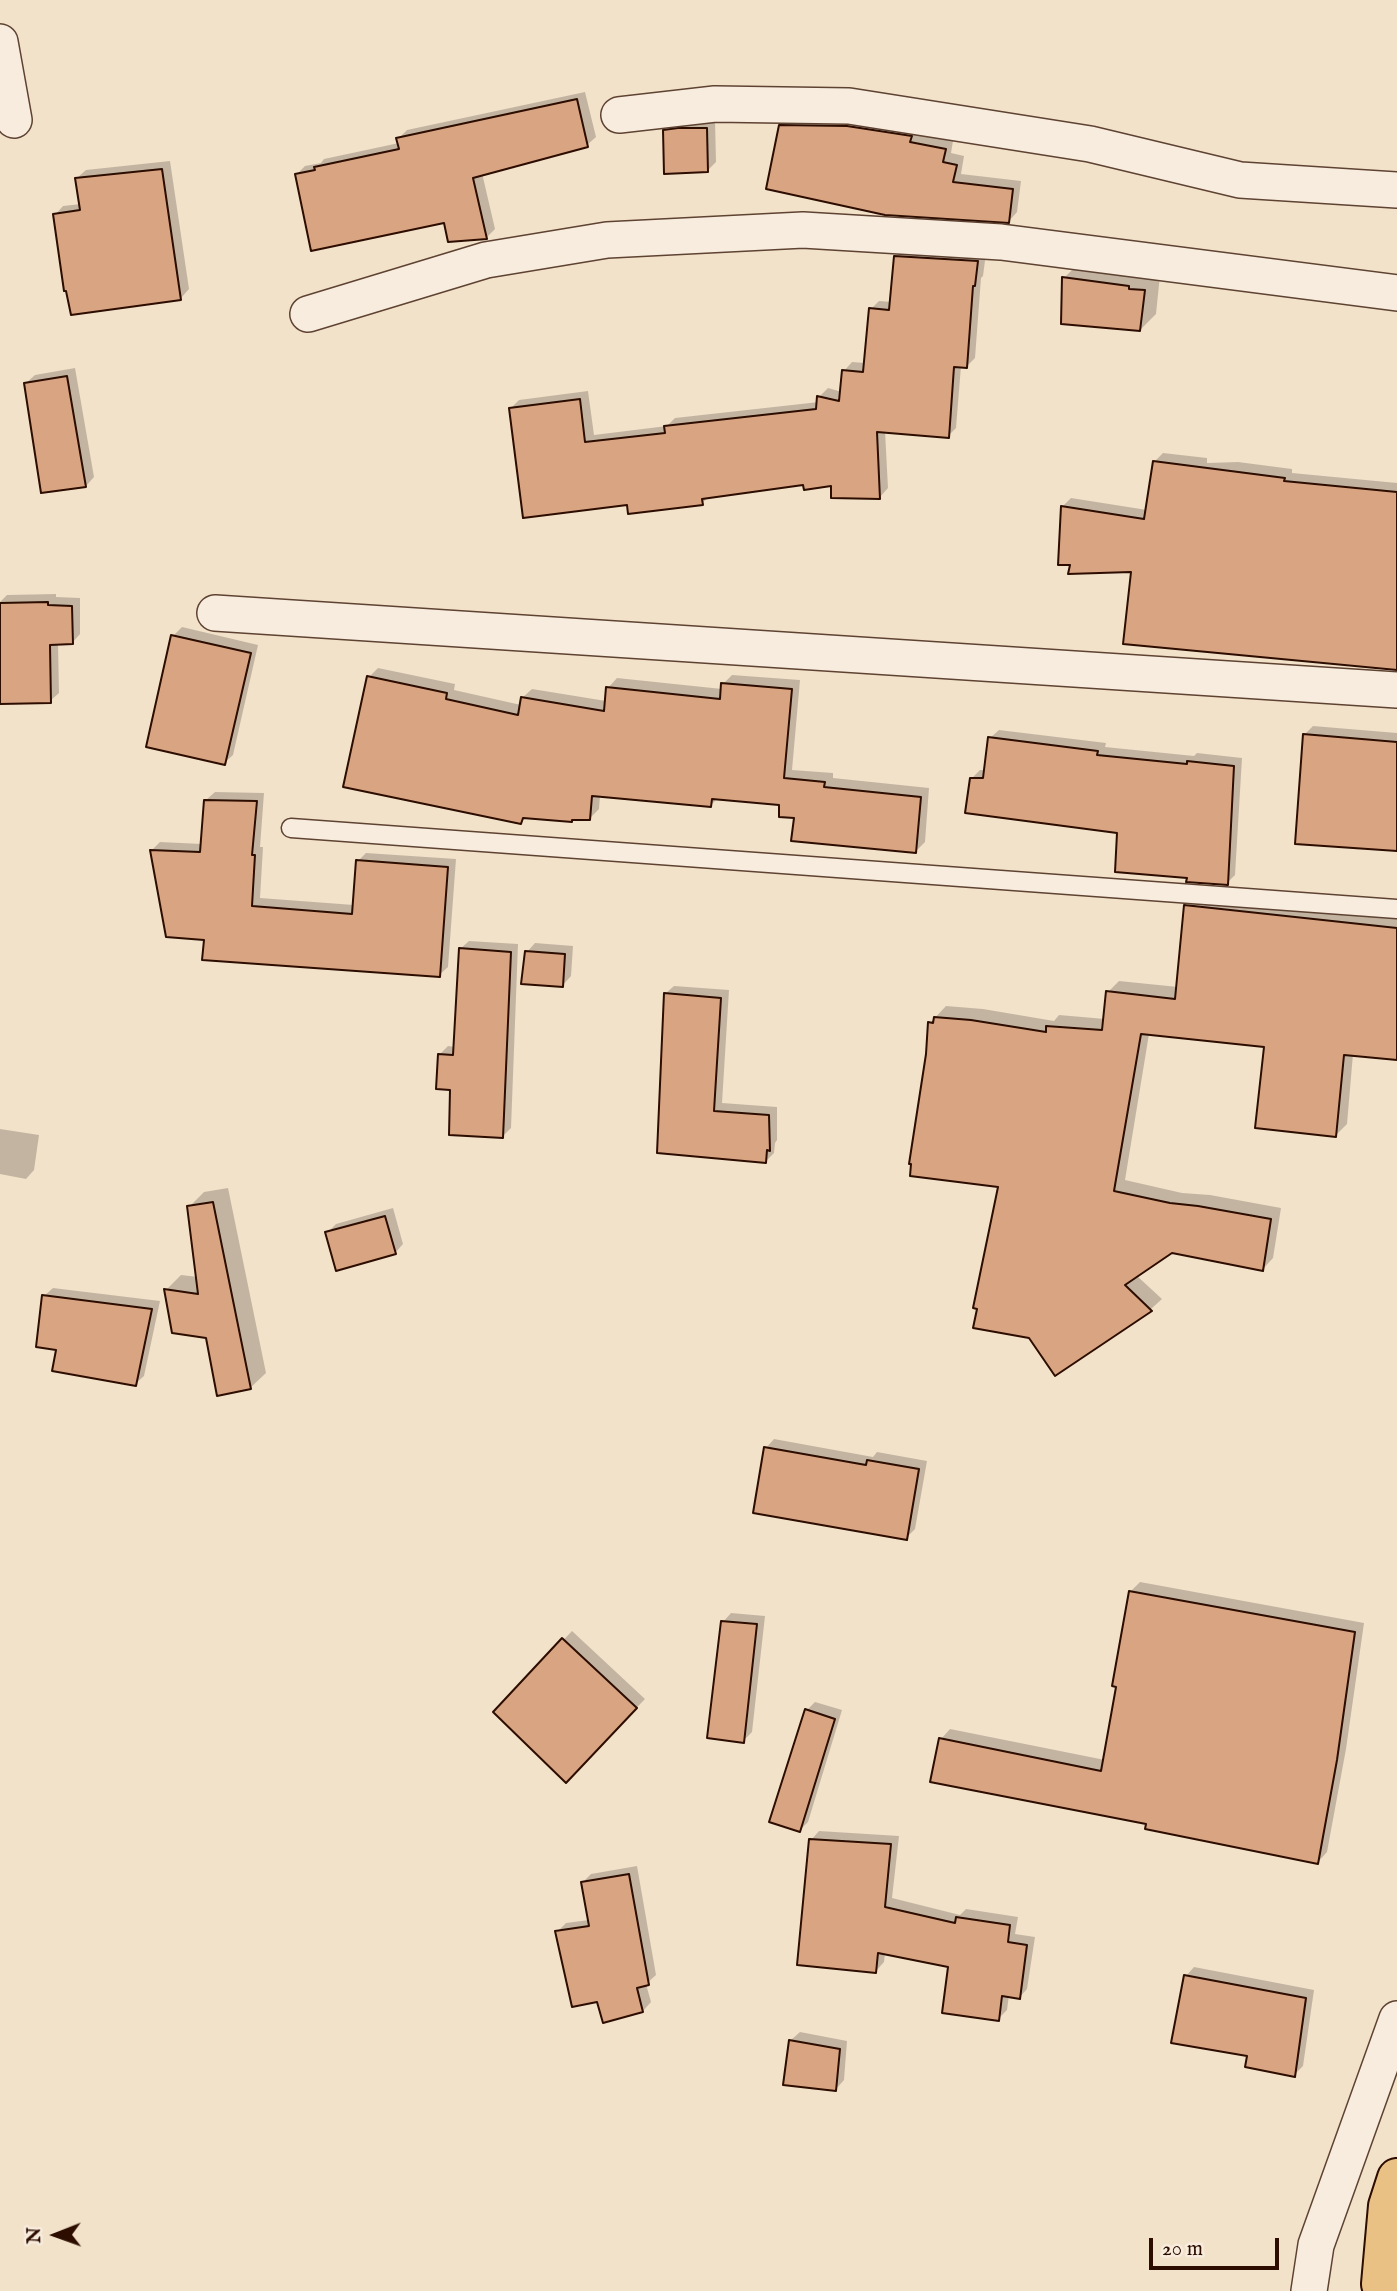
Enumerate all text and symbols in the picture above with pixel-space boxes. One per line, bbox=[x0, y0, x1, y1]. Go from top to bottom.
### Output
north arrow bbox=[21, 2200, 91, 2270]
scale bar bbox=[1152, 2224, 1282, 2268]
text: N bbox=[23, 2227, 47, 2244]
text: 20 m bbox=[1162, 2236, 1203, 2263]

